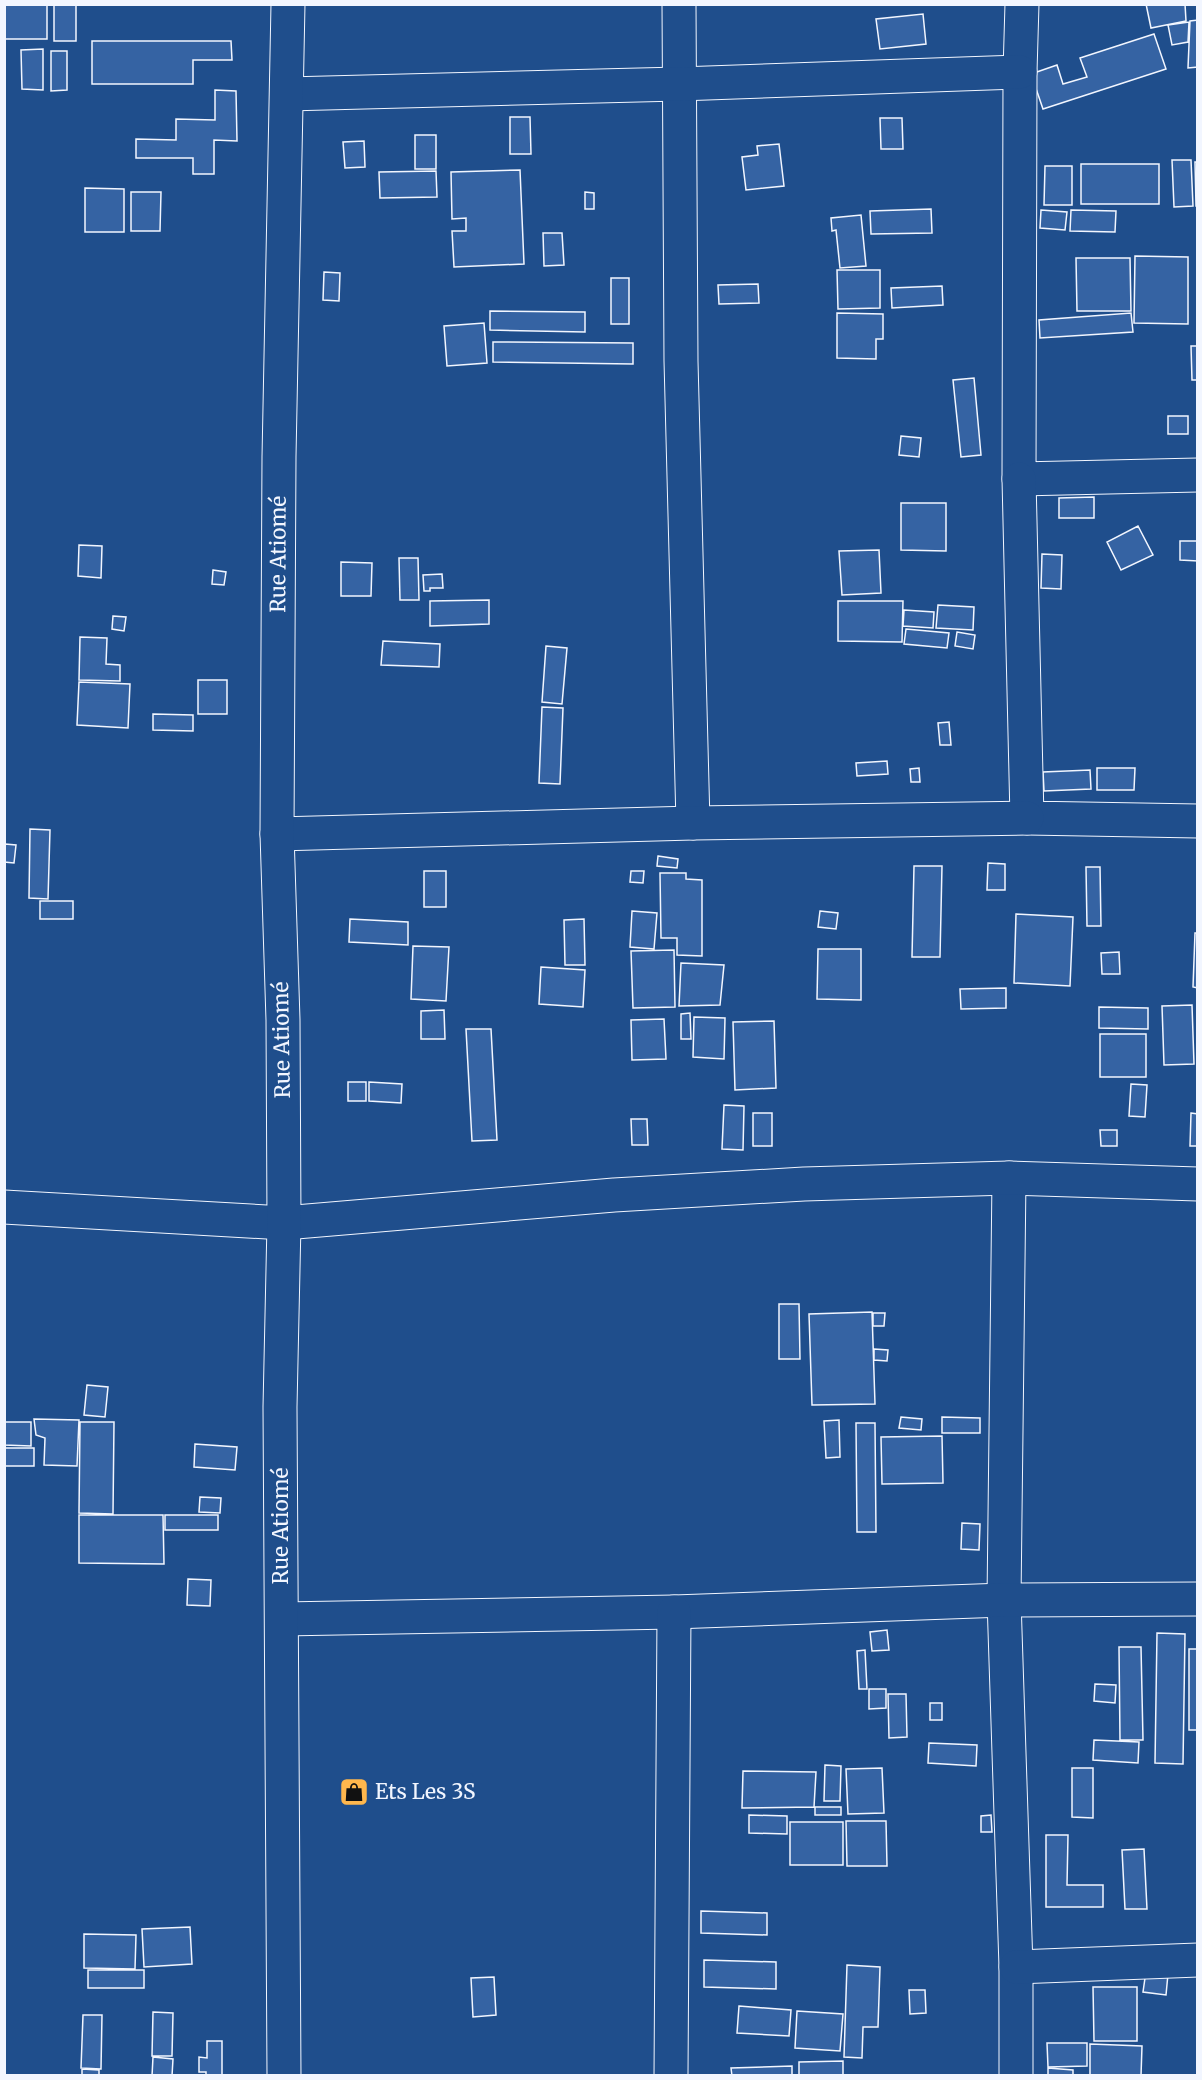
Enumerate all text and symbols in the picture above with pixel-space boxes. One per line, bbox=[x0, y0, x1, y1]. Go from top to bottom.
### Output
street label: Rue Atiomé bbox=[264, 496, 292, 613]
street label: Rue Atiomé bbox=[267, 981, 296, 1099]
street label: Rue Atiomé bbox=[267, 1468, 294, 1584]
shop icon: Ets Les 3S bbox=[338, 1776, 370, 1808]
place label: Ets Les 3S bbox=[375, 1778, 475, 1805]

